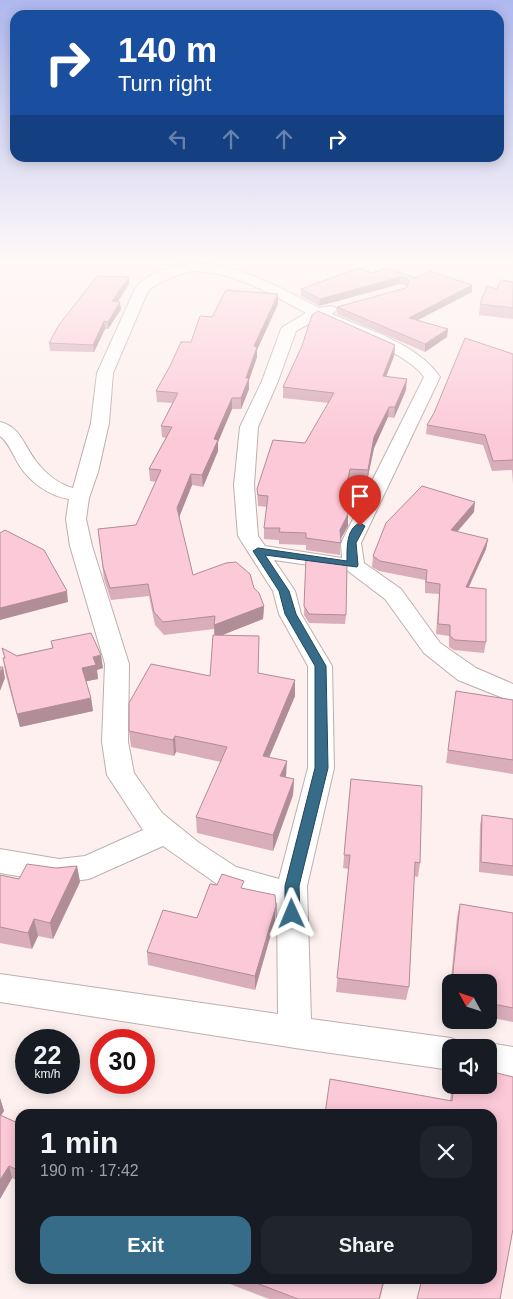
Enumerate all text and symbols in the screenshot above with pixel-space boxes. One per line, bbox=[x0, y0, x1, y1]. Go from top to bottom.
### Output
icon: right bbox=[35, 30, 100, 95]
text: 140 m bbox=[118, 30, 217, 69]
text: Turn right bbox=[118, 71, 211, 96]
icon: left bbox=[164, 125, 192, 153]
icon: ahead bbox=[217, 125, 245, 153]
icon: ahead bbox=[270, 125, 298, 153]
icon: right bbox=[323, 125, 351, 153]
pin bbox=[339, 475, 381, 526]
icon: arrive bbox=[346, 482, 374, 510]
position arrow bbox=[265, 887, 317, 939]
north arrow bbox=[442, 974, 498, 1029]
map controls bbox=[442, 974, 497, 1094]
speed limit sign: 30 bbox=[90, 1029, 155, 1094]
button: sound bbox=[442, 1039, 497, 1094]
text: 22 bbox=[34, 1041, 61, 1069]
text: km/h bbox=[34, 1067, 61, 1081]
text: 1 min bbox=[40, 1126, 118, 1159]
button: close bbox=[420, 1126, 472, 1178]
text: 190 m · 17:42 bbox=[40, 1162, 139, 1179]
button: Exit bbox=[40, 1216, 251, 1274]
button: Share bbox=[261, 1216, 472, 1274]

